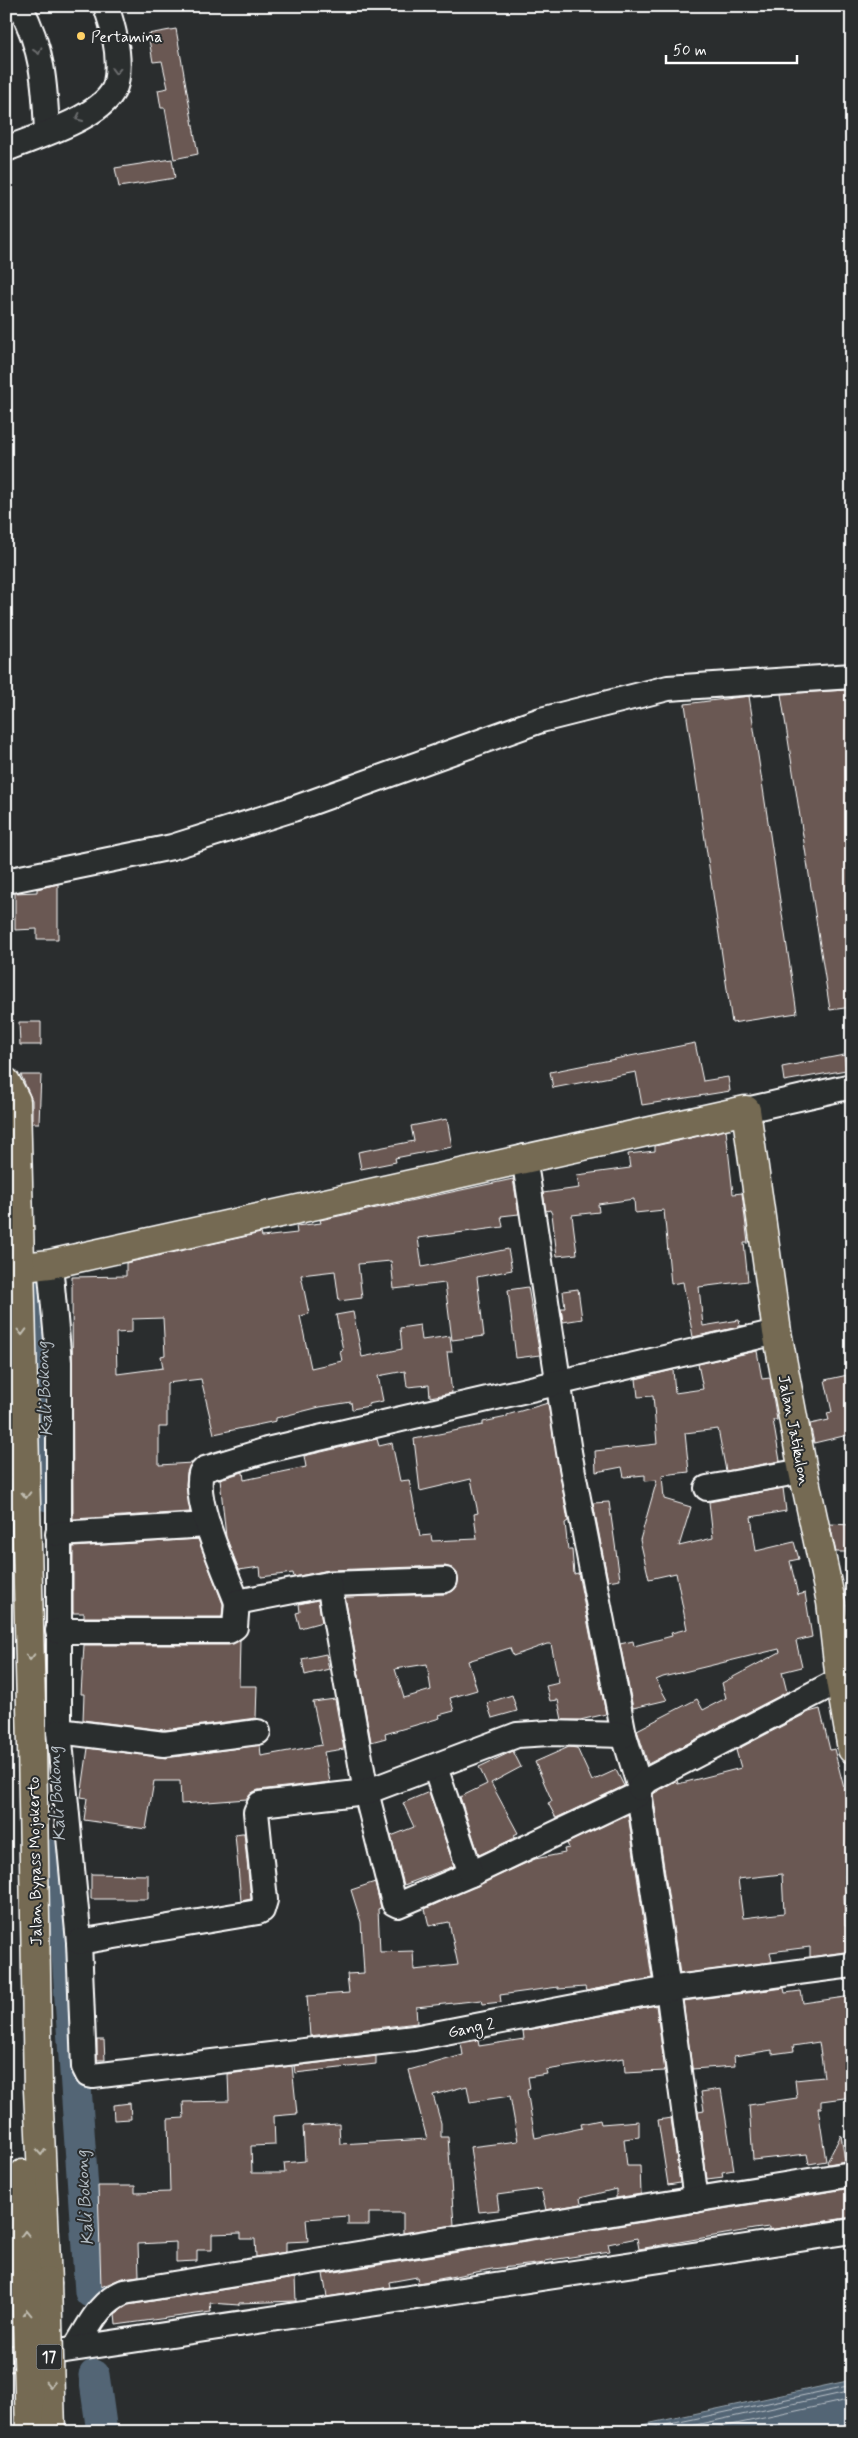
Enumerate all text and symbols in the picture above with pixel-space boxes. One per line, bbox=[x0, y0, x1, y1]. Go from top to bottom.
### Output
place label: Pertamina bbox=[91, 27, 162, 48]
marker: Pertamina bbox=[75, 30, 87, 42]
scale bar bbox=[666, 32, 797, 64]
text: 50 m bbox=[673, 41, 707, 61]
one-way arrow bbox=[33, 46, 43, 55]
one-way arrow bbox=[111, 67, 122, 75]
one-way arrow bbox=[75, 112, 84, 122]
one-way arrow bbox=[17, 1329, 27, 1337]
water label: Kali Bokong bbox=[30, 1340, 59, 1437]
street label: Jalan Jatikulon bbox=[773, 1373, 815, 1488]
one-way arrow bbox=[21, 1492, 31, 1499]
one-way arrow bbox=[25, 1654, 35, 1662]
water label: Kali Bokong bbox=[42, 1744, 72, 1842]
street label: Jalan Bypass Mojokerto bbox=[24, 1776, 47, 1946]
street label: Gang 2 bbox=[446, 2014, 497, 2044]
one-way arrow bbox=[35, 2148, 46, 2156]
water label: Kali Bokong bbox=[70, 2148, 100, 2246]
one-way arrow bbox=[19, 2230, 30, 2238]
one-way arrow bbox=[22, 2309, 32, 2316]
road number: 17 bbox=[36, 2344, 62, 2370]
one-way arrow bbox=[44, 2380, 55, 2388]

